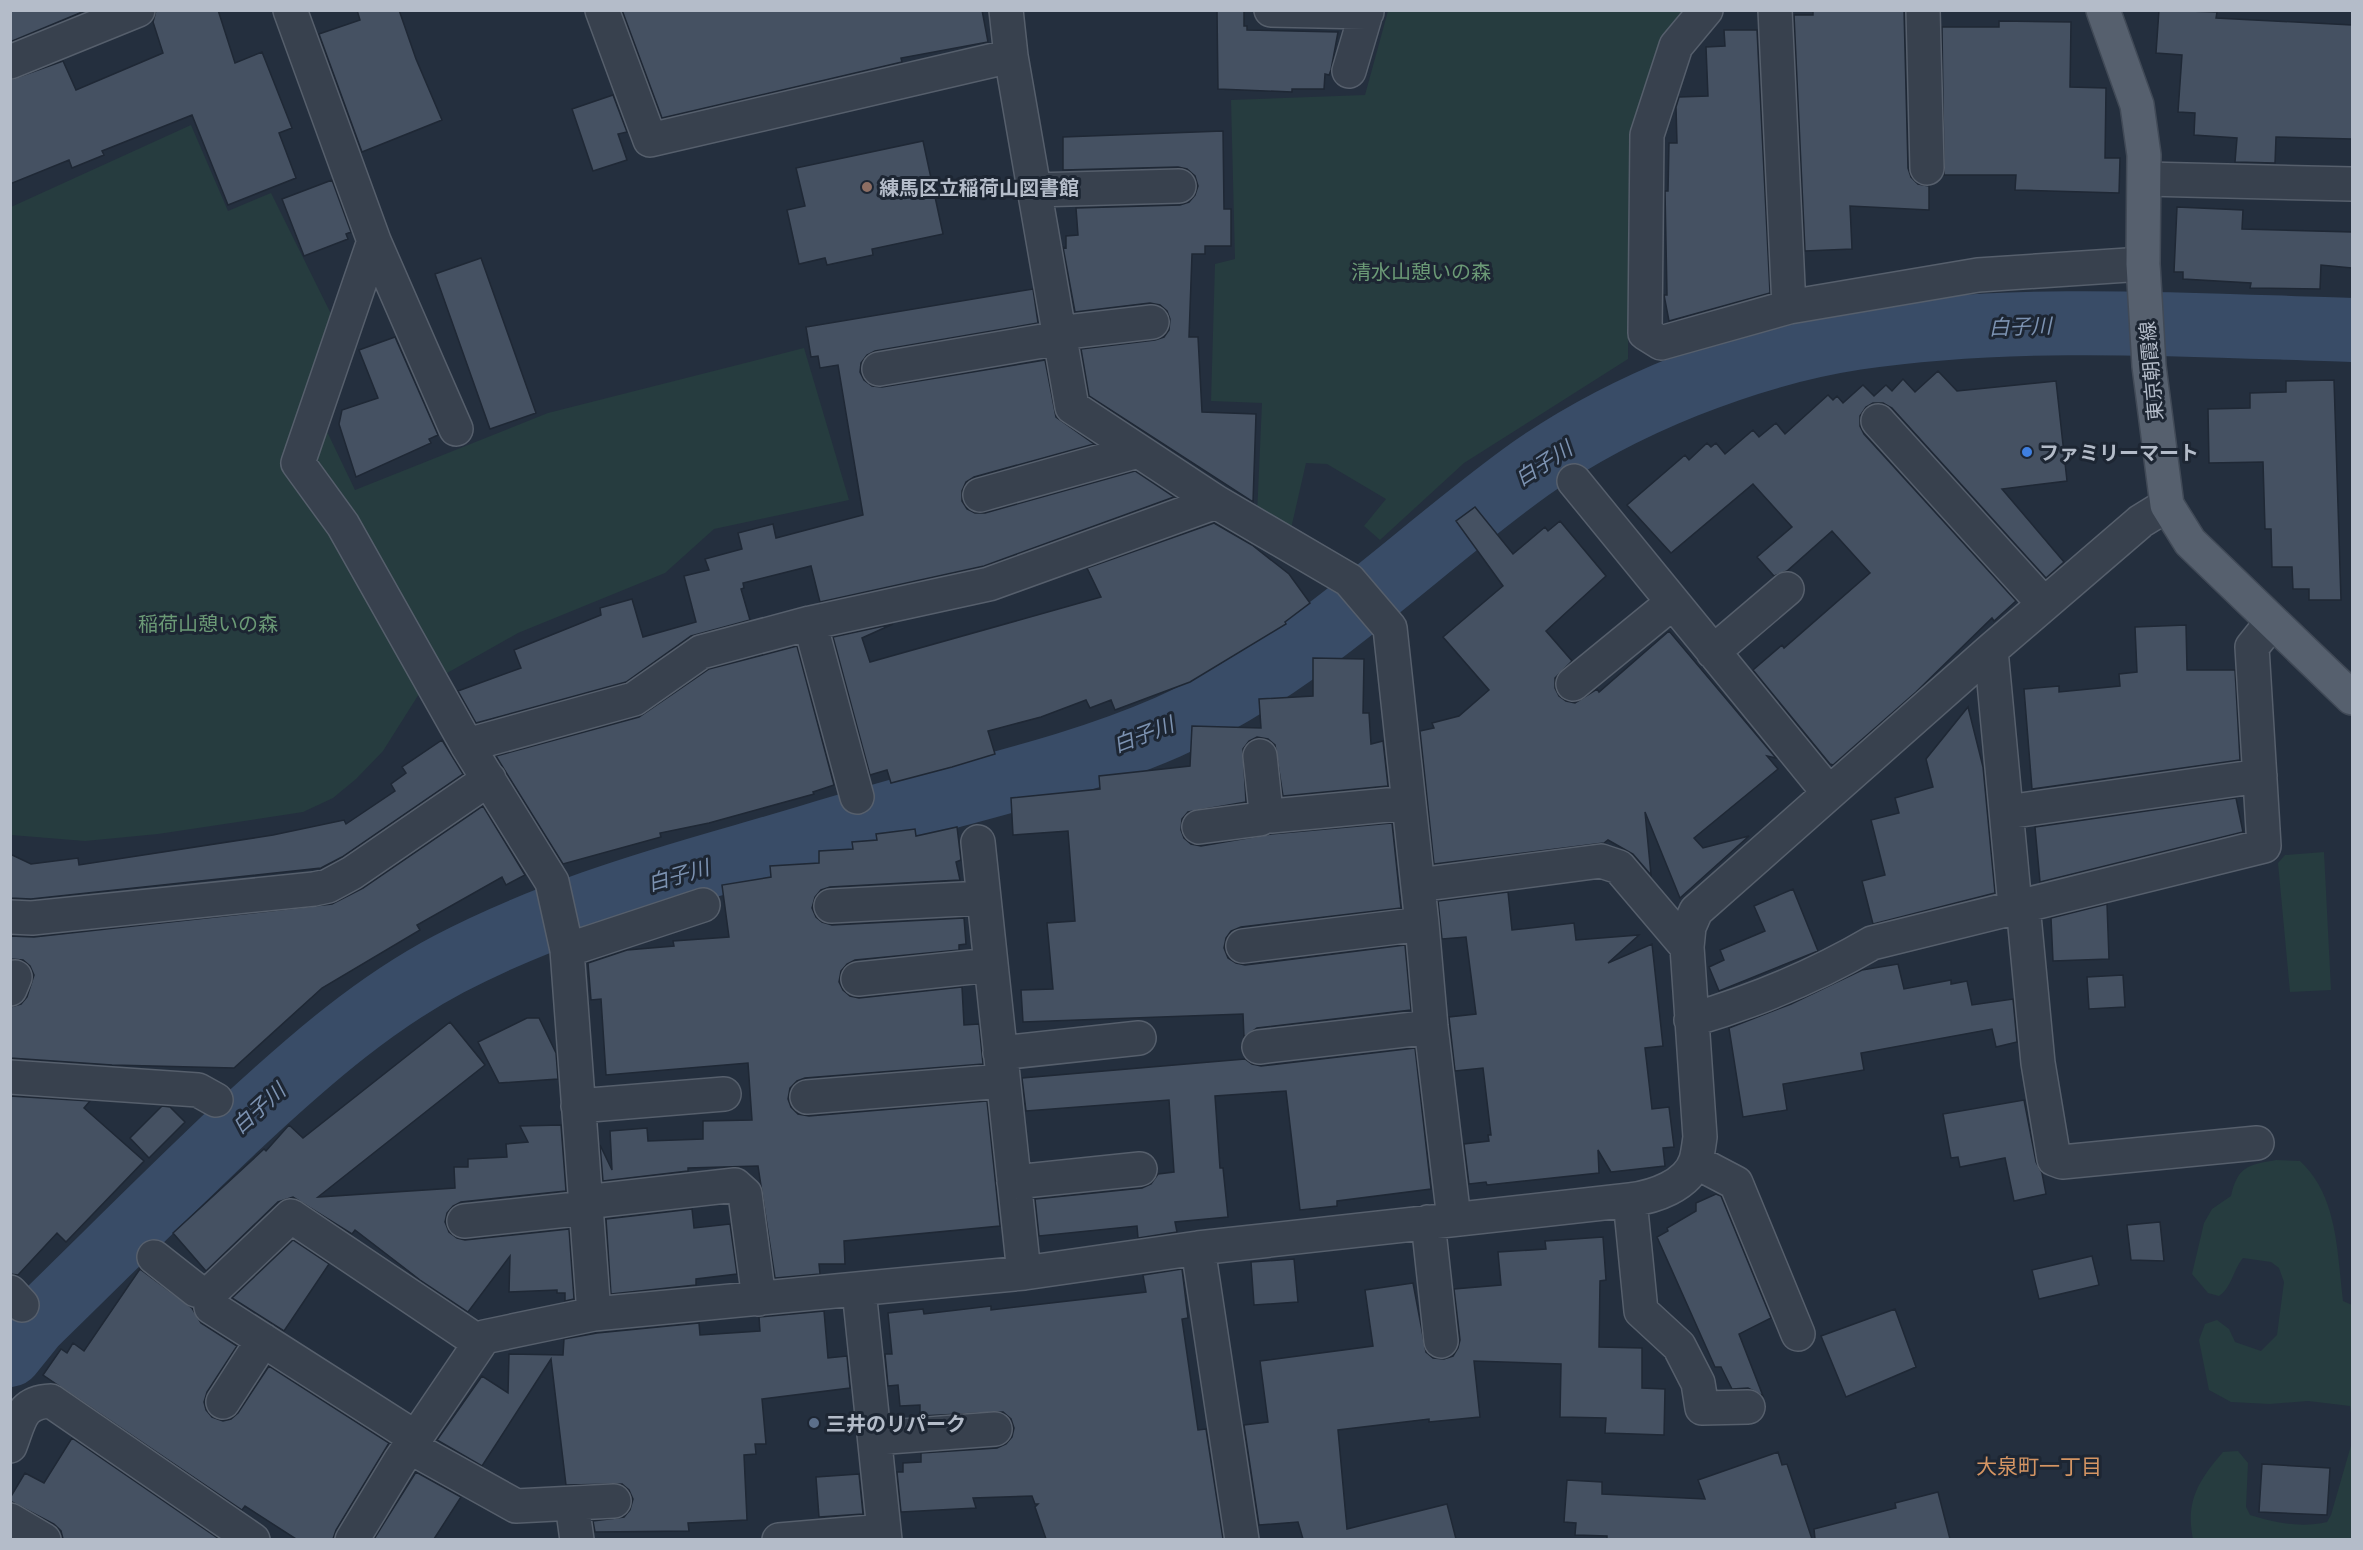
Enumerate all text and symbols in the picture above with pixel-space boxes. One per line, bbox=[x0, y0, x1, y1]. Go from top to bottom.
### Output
place label: 練馬区立稲荷山図書館 bbox=[879, 174, 1079, 201]
marker: 練馬区立稲荷山図書館 bbox=[860, 180, 874, 194]
park label: 清水山憩いの森 bbox=[1351, 258, 1491, 285]
water label: 白子川 bbox=[1988, 311, 2054, 341]
street label: 東京朝霞線 bbox=[2133, 320, 2169, 422]
water label: 白子川 bbox=[1509, 433, 1579, 492]
place label: ファミリーマート bbox=[2039, 439, 2199, 466]
marker: ファミリーマート bbox=[2020, 445, 2034, 459]
park label: 稲荷山憩いの森 bbox=[138, 610, 278, 637]
water label: 白子川 bbox=[1109, 709, 1179, 758]
water label: 白子川 bbox=[644, 852, 714, 897]
water label: 白子川 bbox=[225, 1075, 292, 1139]
place label: 三井のリパーク bbox=[826, 1410, 966, 1437]
marker: 三井のリパーク bbox=[807, 1416, 821, 1430]
district label: 大泉町一丁目 bbox=[1976, 1452, 2102, 1480]

